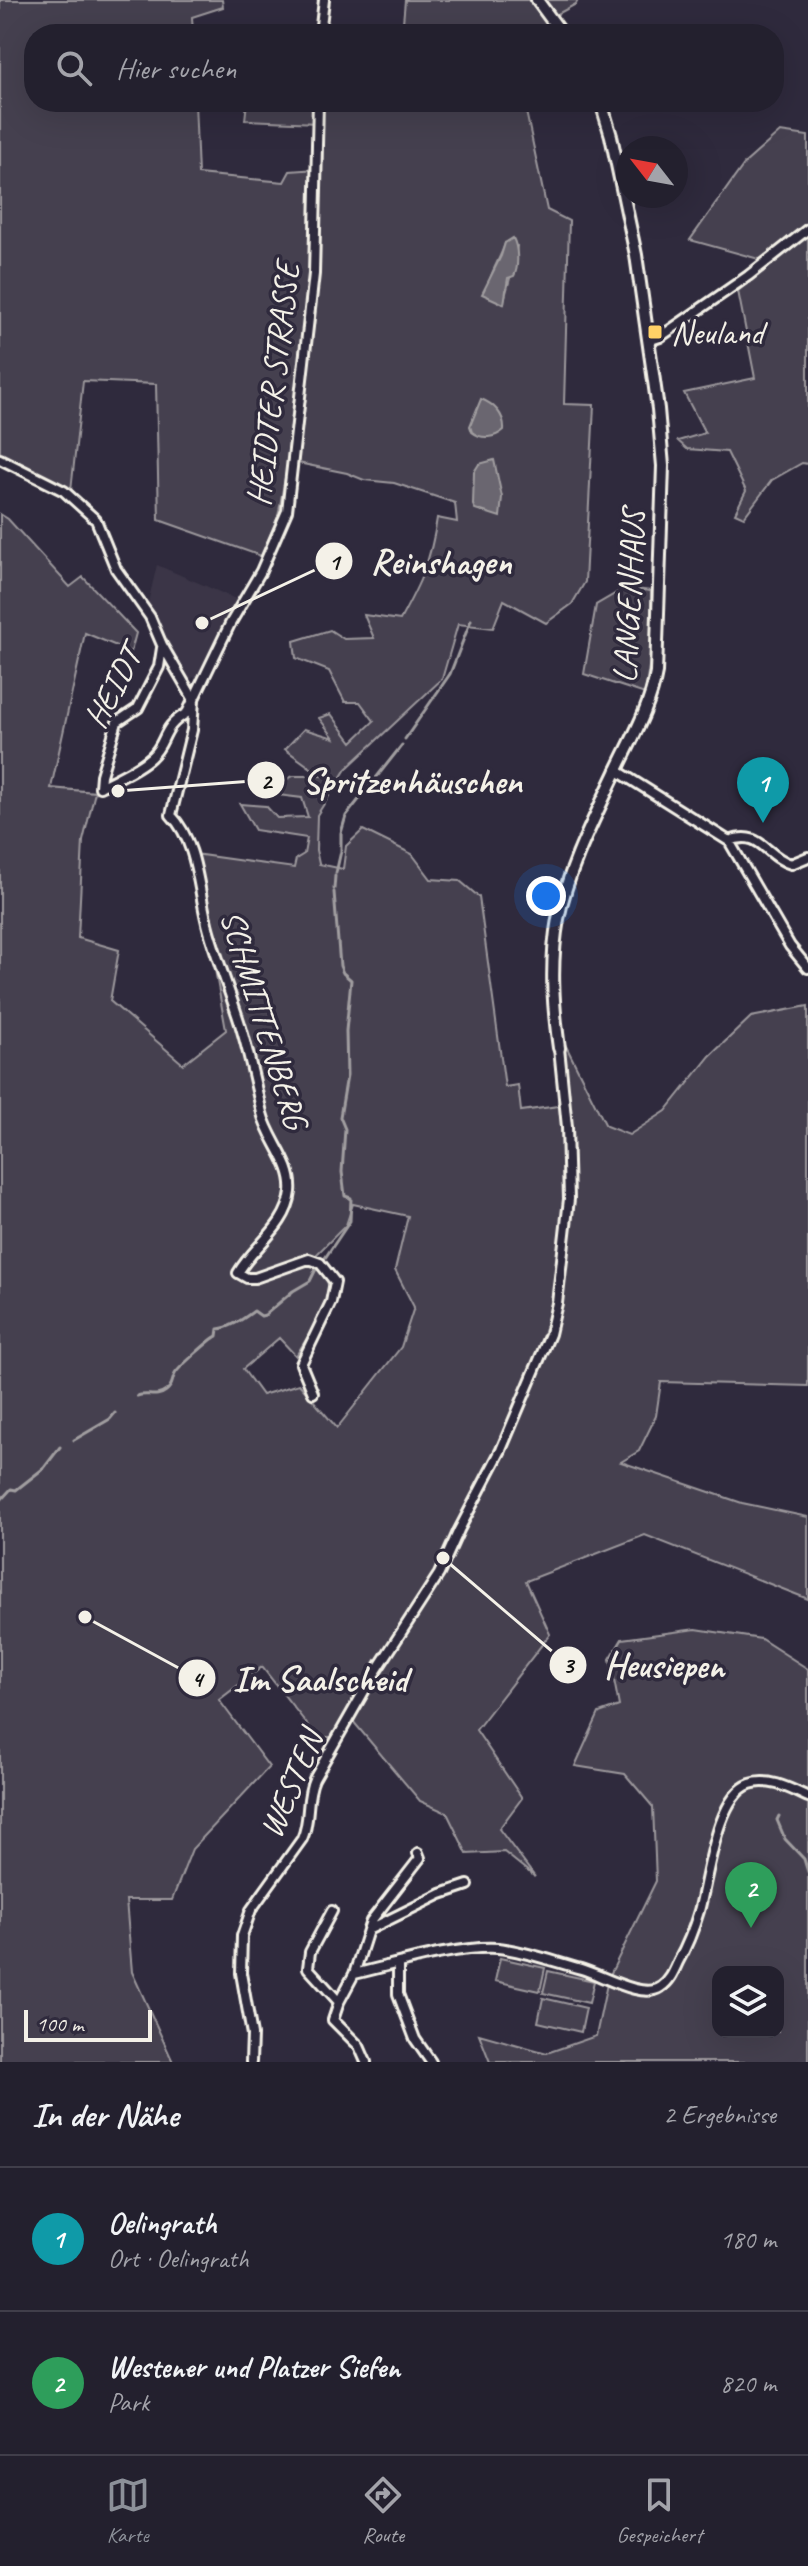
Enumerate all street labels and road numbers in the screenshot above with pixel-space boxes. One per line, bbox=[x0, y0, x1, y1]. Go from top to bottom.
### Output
street label: HEIDTER STRASSE bbox=[236, 256, 309, 508]
street label: LANGENHAUS bbox=[602, 503, 655, 684]
street label: HEIDT bbox=[73, 632, 155, 735]
street label: SCHMITTENBERG bbox=[211, 905, 319, 1137]
street label: WESTEN bbox=[249, 1719, 334, 1844]

